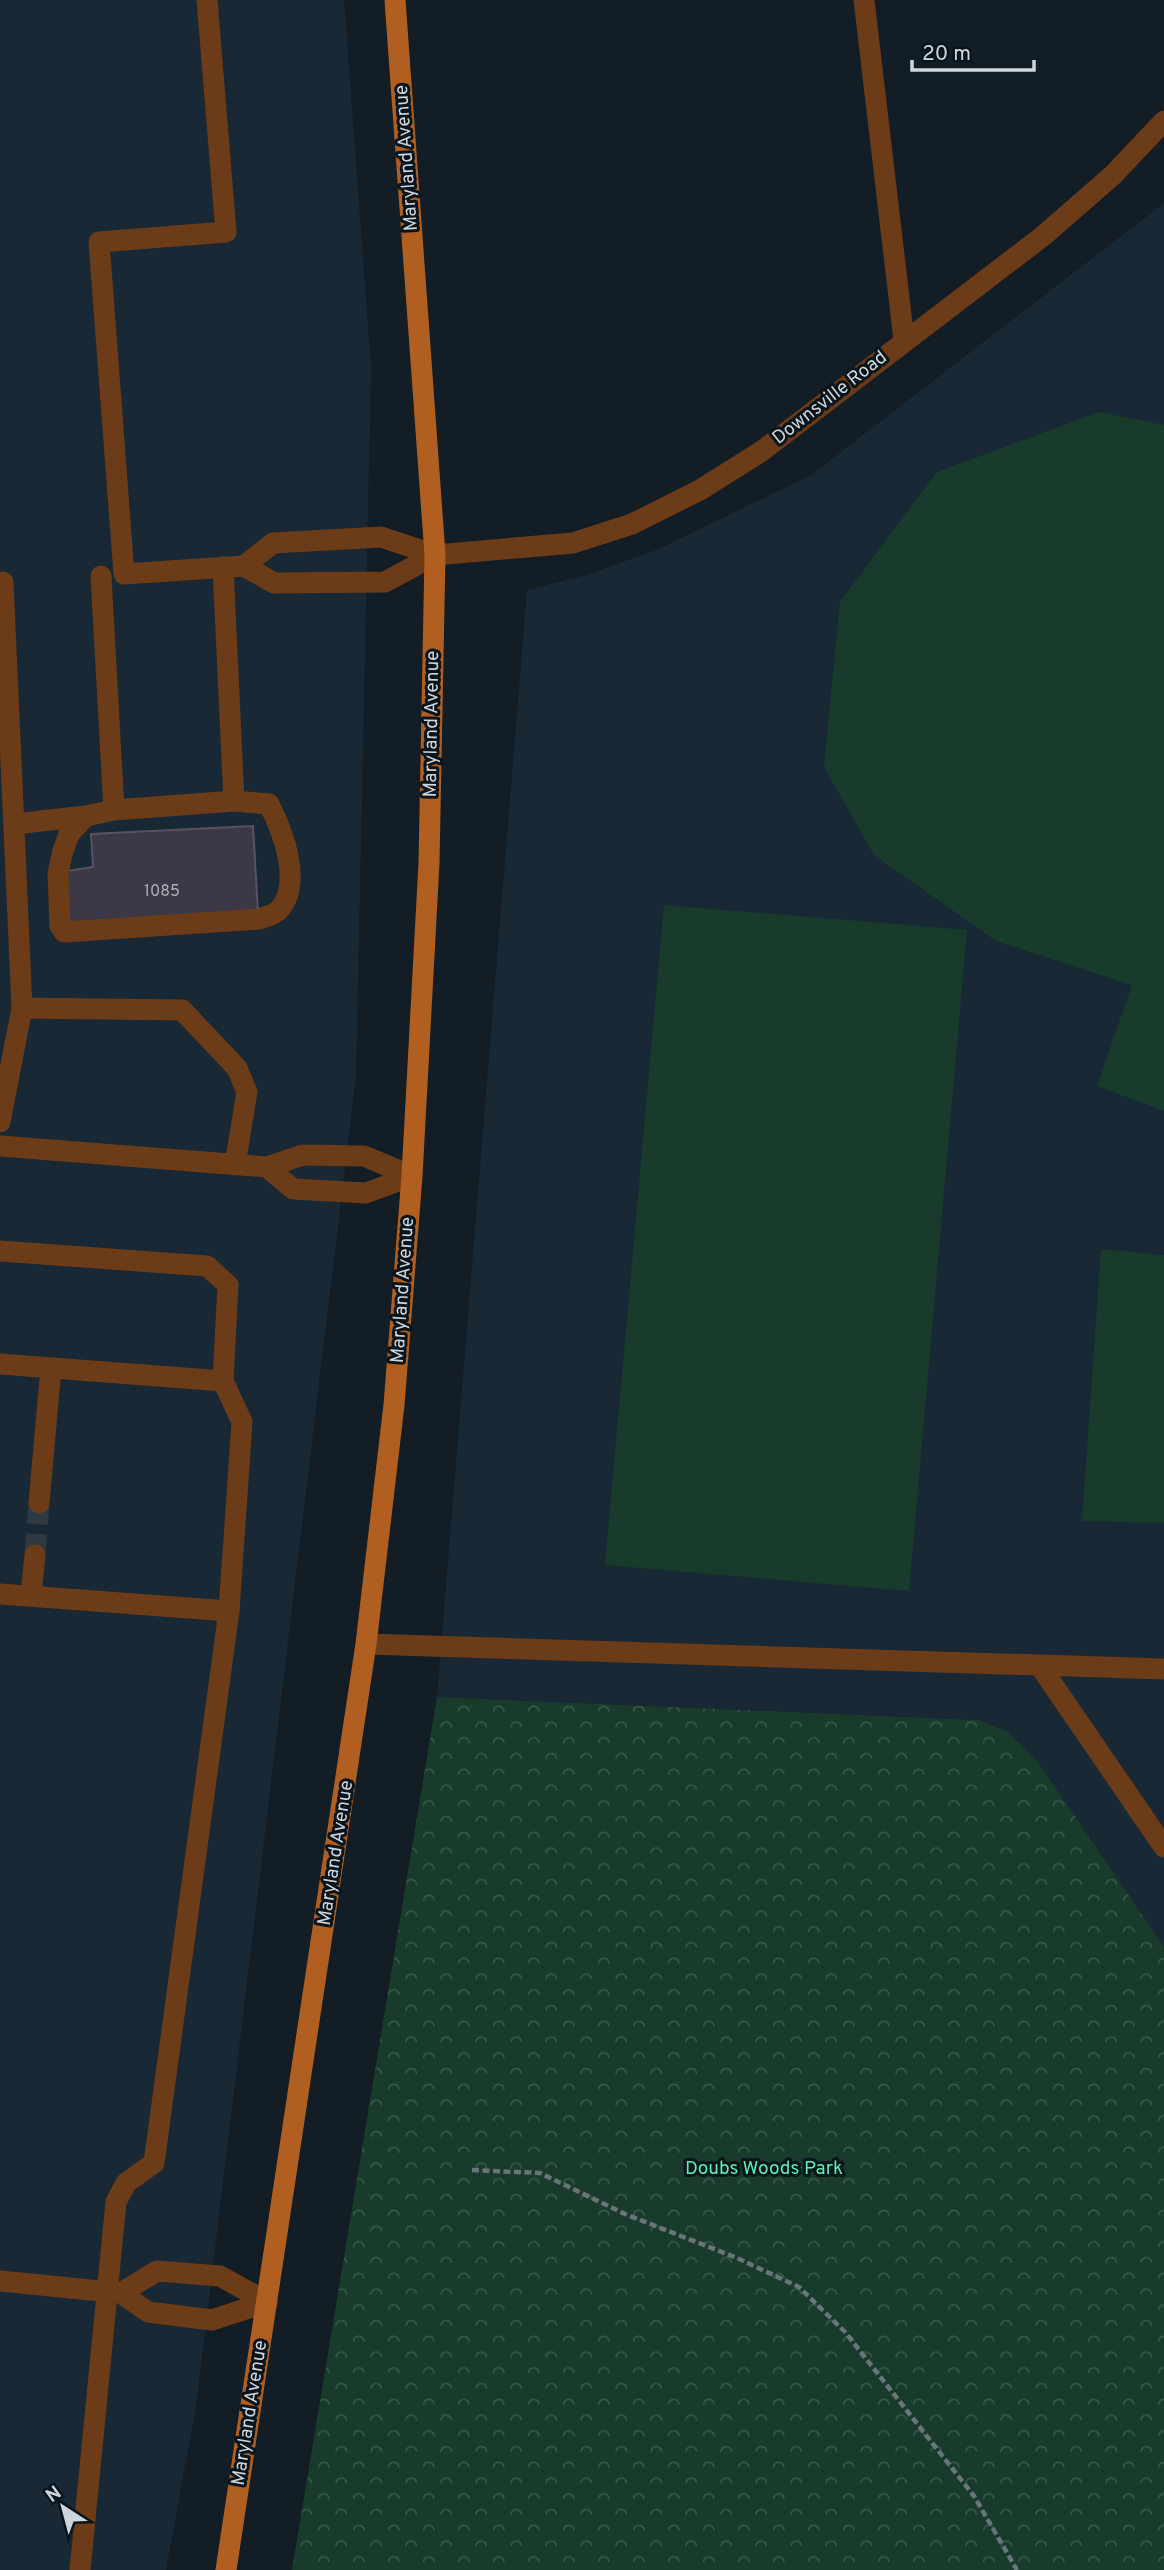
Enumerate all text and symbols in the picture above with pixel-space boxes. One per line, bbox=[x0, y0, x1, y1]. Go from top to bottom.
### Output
scale bar bbox=[912, 28, 1034, 72]
text: 20 m bbox=[922, 41, 971, 68]
street label: Maryland Avenue bbox=[390, 84, 424, 232]
street label: Downsville Road bbox=[768, 346, 892, 450]
street label: Maryland Avenue bbox=[419, 650, 445, 798]
house number: 1085 bbox=[144, 882, 180, 902]
street label: Maryland Avenue bbox=[386, 1216, 420, 1364]
street label: Maryland Avenue bbox=[313, 1779, 359, 1927]
park label: Doubs Woods Park bbox=[685, 2157, 843, 2181]
street label: Maryland Avenue bbox=[227, 2339, 273, 2487]
north arrow bbox=[28, 2472, 98, 2542]
text: N bbox=[42, 2481, 67, 2509]

